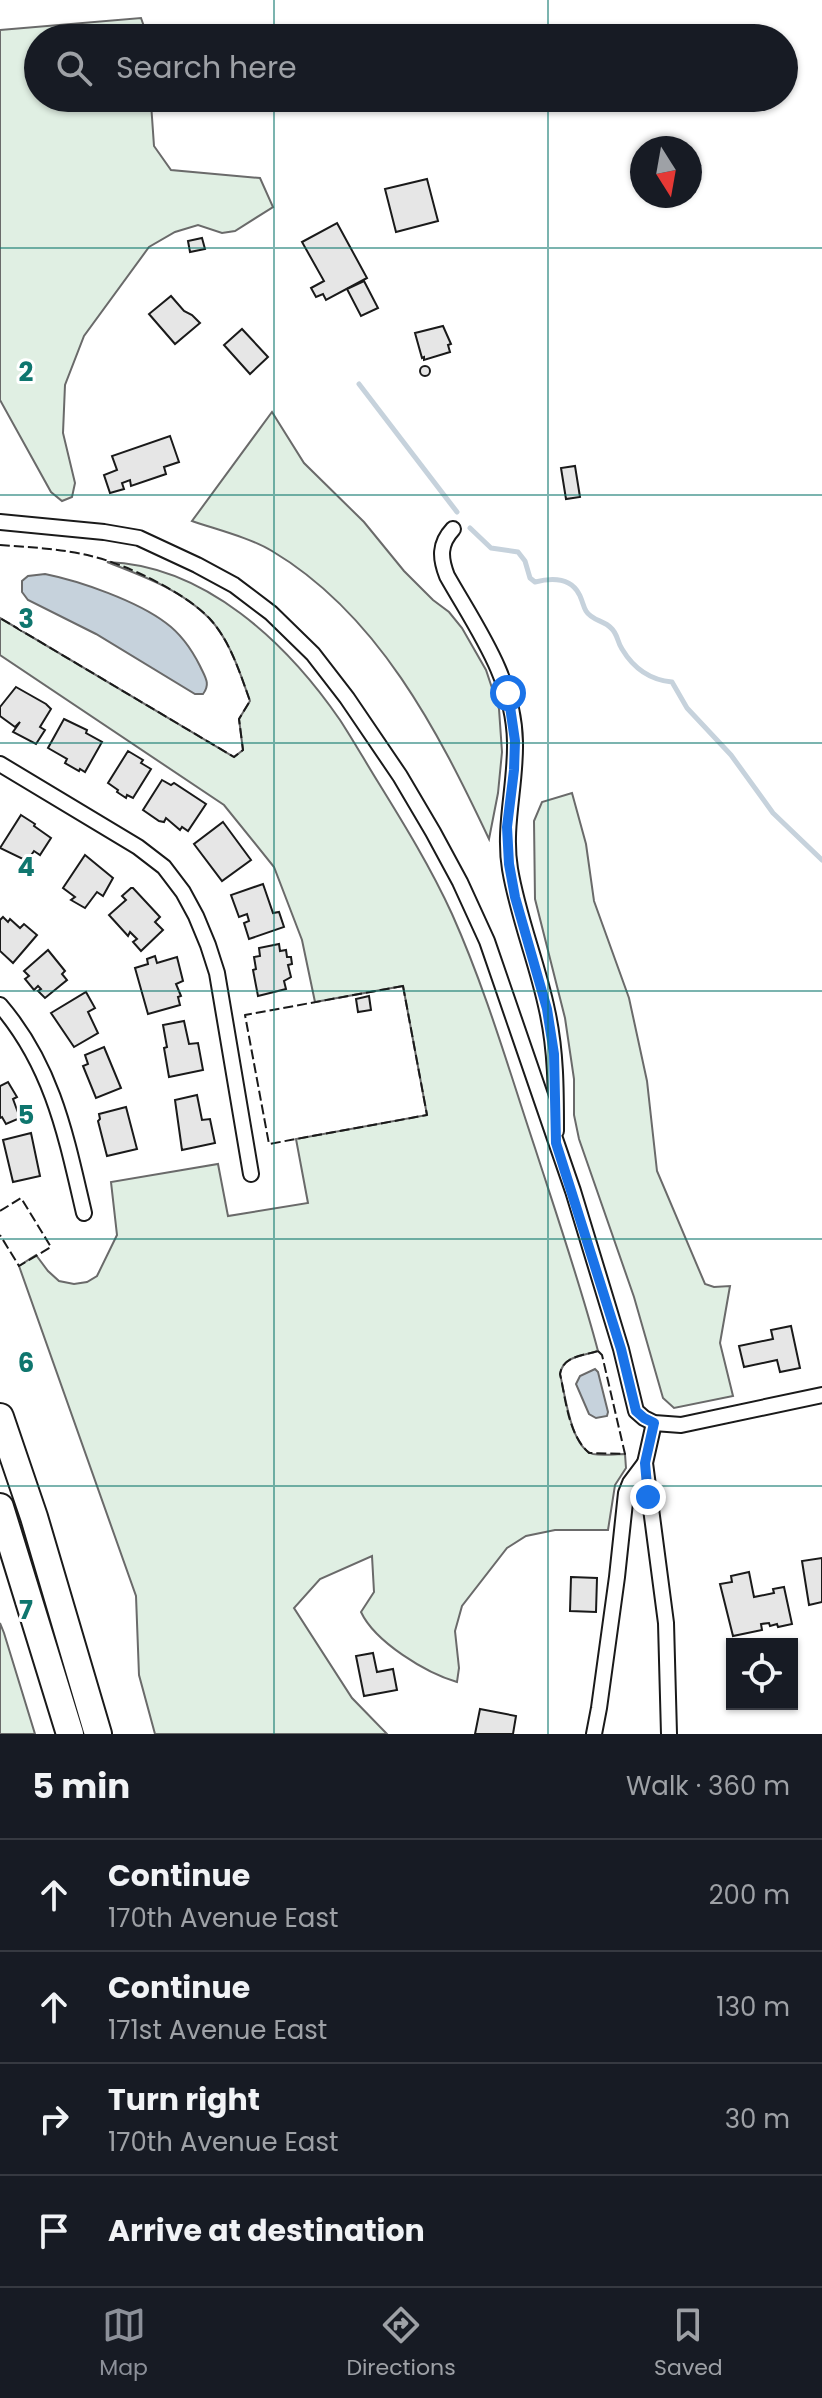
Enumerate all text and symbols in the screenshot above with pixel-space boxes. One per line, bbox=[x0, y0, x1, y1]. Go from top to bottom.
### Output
search box bbox=[24, 24, 798, 112]
icon: search bbox=[52, 46, 96, 90]
text: Search here bbox=[116, 46, 297, 89]
north arrow bbox=[630, 136, 702, 208]
text: 2 bbox=[19, 354, 34, 390]
text: 3 bbox=[18, 601, 34, 637]
route start bbox=[490, 675, 526, 711]
text: 4 bbox=[17, 849, 35, 885]
text: 5 bbox=[18, 1097, 34, 1133]
text: 6 bbox=[18, 1345, 34, 1381]
route end bbox=[630, 1479, 666, 1515]
text: 7 bbox=[19, 1592, 33, 1628]
map controls bbox=[726, 1638, 798, 1710]
button: locate bbox=[726, 1638, 798, 1710]
text: 5 min bbox=[32, 1762, 130, 1810]
text: Walk · 360 m bbox=[626, 1768, 790, 1804]
text: Continue bbox=[108, 1854, 250, 1897]
icon: ahead bbox=[32, 1873, 76, 1917]
text: 200 m bbox=[709, 1877, 790, 1913]
text: 170th Avenue East bbox=[108, 1900, 338, 1936]
text: Continue bbox=[108, 1966, 250, 2009]
icon: ahead bbox=[32, 1985, 76, 2029]
text: 130 m bbox=[716, 1989, 790, 2025]
text: 171st Avenue East bbox=[108, 2012, 327, 2048]
text: Turn right bbox=[108, 2078, 260, 2121]
icon: right bbox=[32, 2097, 76, 2141]
text: 30 m bbox=[725, 2101, 790, 2137]
text: 170th Avenue East bbox=[108, 2124, 338, 2160]
icon: arrive bbox=[32, 2209, 76, 2253]
text: Arrive at destination bbox=[108, 2209, 425, 2252]
tab: Map bbox=[99, 2303, 148, 2384]
tab: Directions bbox=[346, 2303, 456, 2384]
tab: Saved bbox=[654, 2303, 723, 2384]

